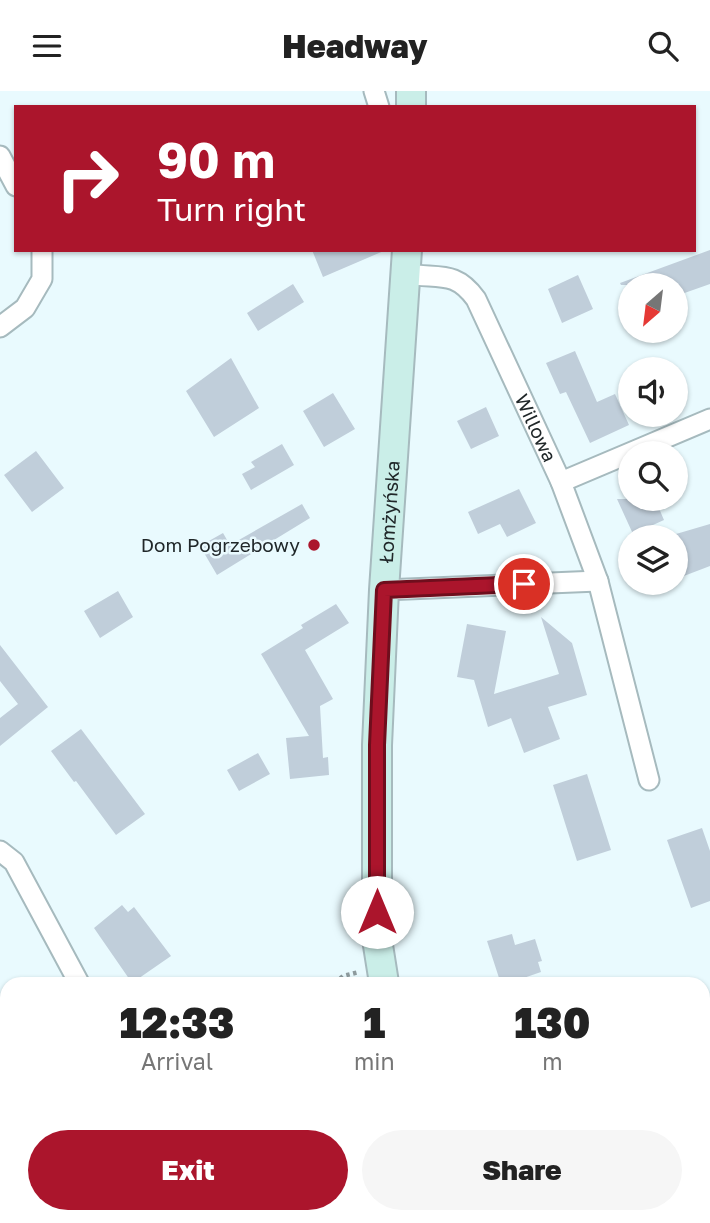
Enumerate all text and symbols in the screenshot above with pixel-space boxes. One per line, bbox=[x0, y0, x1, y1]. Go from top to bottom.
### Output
icon: menu bbox=[28, 27, 66, 65]
text: Headway bbox=[282, 27, 428, 65]
icon: search bbox=[644, 27, 682, 65]
text: 90 m bbox=[157, 130, 275, 189]
icon: right bbox=[42, 133, 133, 224]
text: Turn right bbox=[157, 190, 306, 228]
north arrow bbox=[618, 273, 688, 343]
map controls bbox=[618, 273, 688, 595]
button: sound bbox=[618, 357, 688, 427]
street label: Willowa bbox=[511, 390, 562, 465]
button: search bbox=[618, 441, 688, 511]
street label: Łomżyńska bbox=[374, 460, 404, 564]
button: layers bbox=[618, 525, 688, 595]
place label: Dom Pogrzebowy bbox=[141, 533, 300, 556]
marker: Dom Pogrzebowy bbox=[306, 537, 322, 553]
pin bbox=[494, 554, 554, 614]
icon: arrive bbox=[505, 565, 543, 603]
position arrow bbox=[340, 875, 414, 949]
text: 12:33 bbox=[119, 997, 234, 1047]
text: 1 bbox=[363, 997, 385, 1047]
text: 130 bbox=[514, 997, 590, 1047]
text: Arrival bbox=[141, 1047, 213, 1075]
text: min bbox=[354, 1047, 395, 1075]
text: m bbox=[542, 1047, 562, 1075]
button: Exit bbox=[28, 1130, 348, 1210]
button: Share bbox=[362, 1130, 682, 1210]

